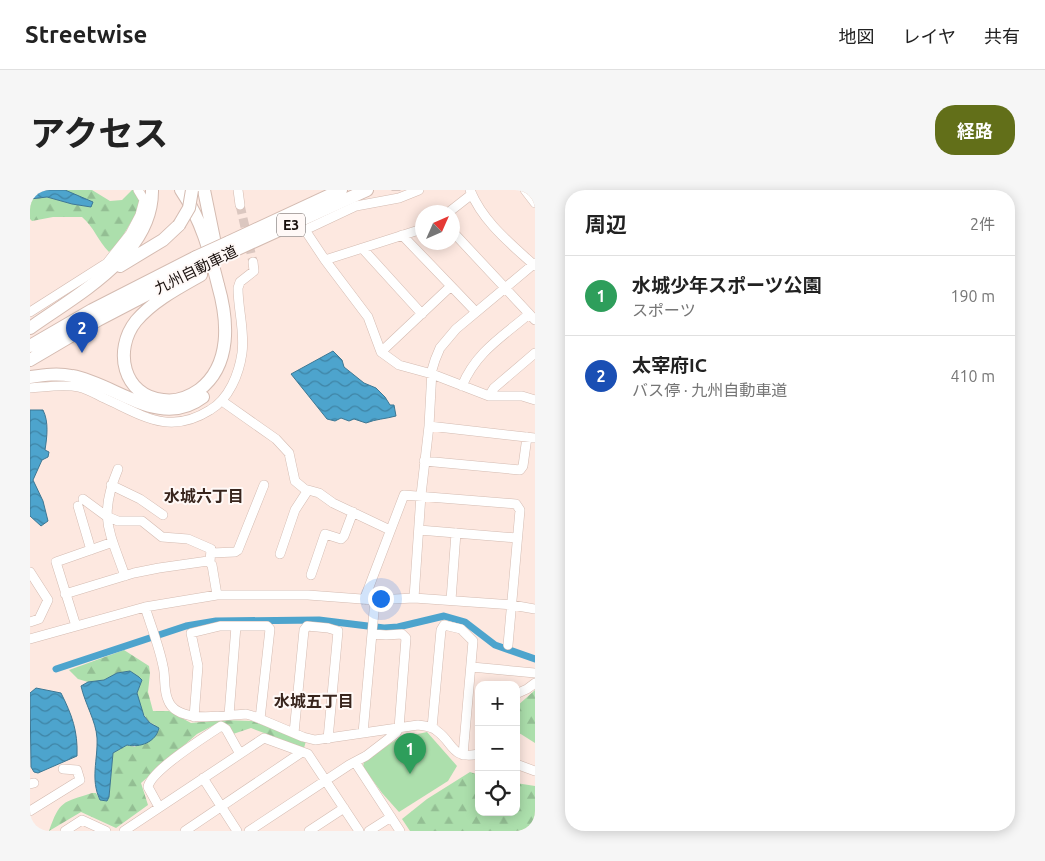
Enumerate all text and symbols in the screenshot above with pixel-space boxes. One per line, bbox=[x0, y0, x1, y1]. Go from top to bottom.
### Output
text: Streetwise bbox=[25, 21, 147, 48]
text: 地図 bbox=[839, 26, 875, 46]
text: レイヤ bbox=[903, 26, 956, 46]
text: 共有 bbox=[984, 26, 1020, 46]
button: 経路 bbox=[935, 105, 1015, 155]
text: アクセス bbox=[30, 113, 168, 153]
north arrow bbox=[415, 205, 460, 250]
text: 周辺 bbox=[585, 212, 627, 236]
road number: E3 bbox=[277, 214, 305, 236]
text: 2件 bbox=[970, 215, 995, 233]
street label: 九州自動車道 bbox=[152, 242, 240, 297]
text: 水城少年スポーツ公園 bbox=[632, 274, 822, 296]
text: 1 bbox=[596, 287, 606, 305]
text: 190 m bbox=[950, 287, 995, 305]
text: スポーツ bbox=[632, 301, 696, 319]
pin: 2 bbox=[66, 312, 98, 353]
text: 太宰府IC bbox=[632, 354, 707, 376]
text: 2 bbox=[596, 367, 606, 385]
text: 410 m bbox=[950, 367, 995, 385]
text: バス停 · 九州自動車道 bbox=[632, 381, 787, 399]
district label: 水城六丁目 bbox=[164, 487, 244, 505]
your location bbox=[368, 586, 394, 612]
map controls bbox=[475, 681, 520, 816]
button: + bbox=[475, 681, 520, 726]
district label: 水城五丁目 bbox=[274, 692, 354, 710]
button: − bbox=[475, 726, 520, 771]
pin: 1 bbox=[394, 733, 426, 774]
button: locate bbox=[475, 771, 520, 816]

